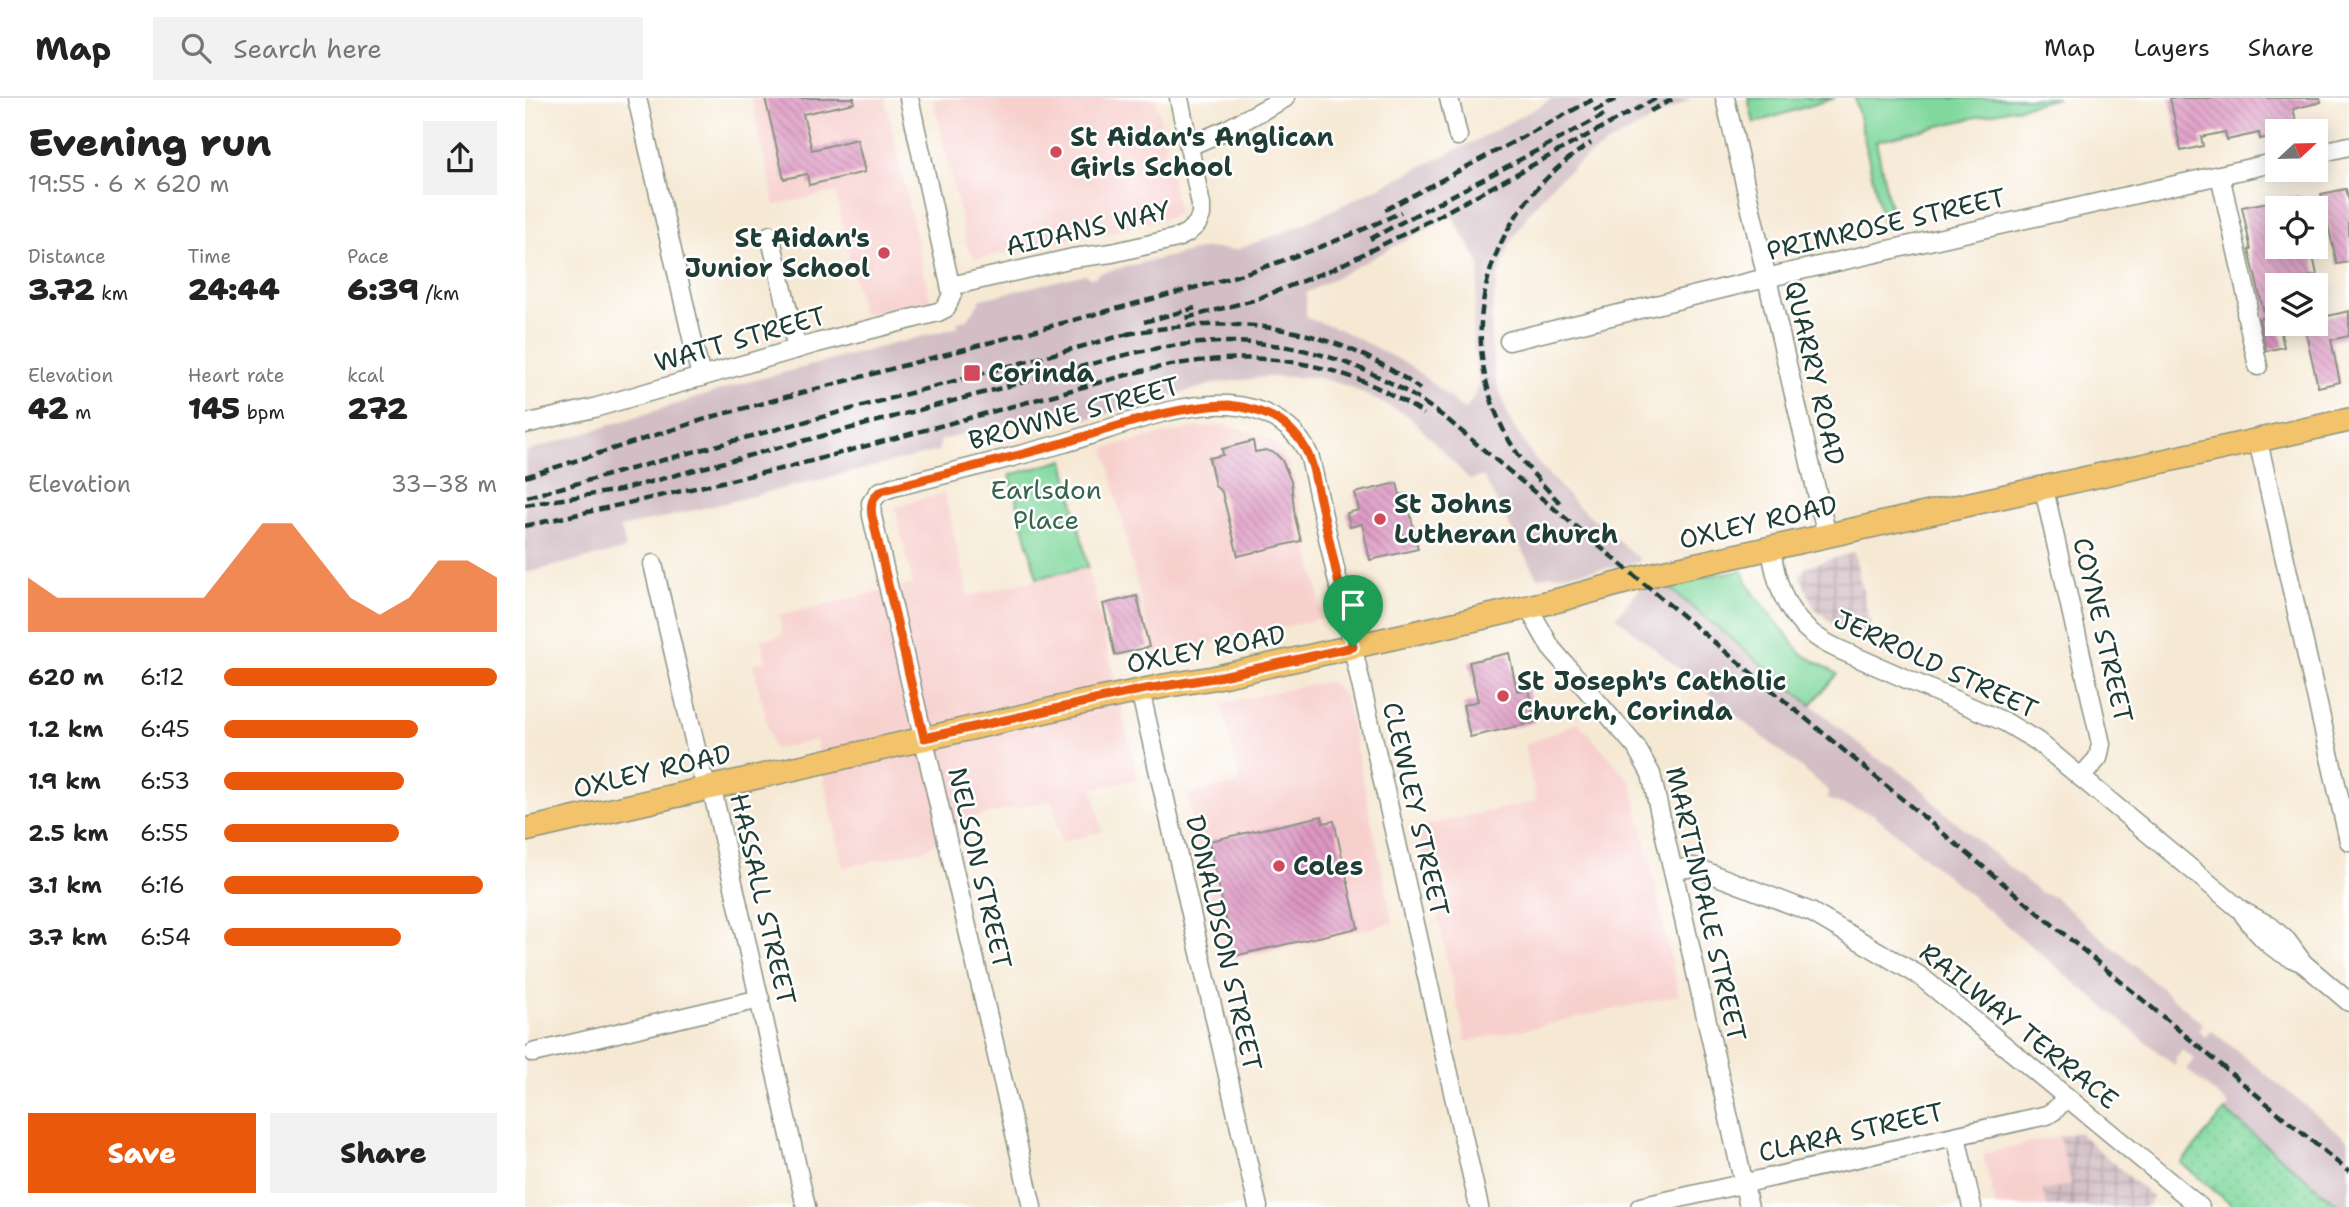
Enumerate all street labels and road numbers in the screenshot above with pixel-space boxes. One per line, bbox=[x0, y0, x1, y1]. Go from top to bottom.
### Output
street label: PRIMROSE STREET bbox=[1763, 179, 2009, 268]
street label: AIDANS WAY bbox=[1002, 191, 1174, 264]
street label: QUARRY ROAD bbox=[1777, 277, 1854, 469]
street label: WATT STREET bbox=[650, 297, 830, 380]
street label: BROWNE STREET bbox=[964, 367, 1183, 458]
street label: OXLEY ROAD bbox=[1675, 486, 1840, 557]
street label: COYNE STREET bbox=[2065, 534, 2142, 726]
street label: JERROLD STREET bbox=[1828, 601, 2044, 726]
street label: OXLEY ROAD bbox=[1123, 616, 1288, 681]
street label: CLEWLEY STREET bbox=[1375, 698, 1458, 919]
street label: OXLEY ROAD bbox=[569, 735, 734, 806]
street label: MARTINDALE STREET bbox=[1658, 763, 1755, 1045]
street label: NELSON STREET bbox=[940, 764, 1021, 972]
street label: HASSALL STREET bbox=[722, 790, 805, 1008]
street label: DONALDSON STREET bbox=[1178, 812, 1271, 1074]
street label: RAILWAY TERRACE bbox=[1913, 934, 2126, 1117]
street label: CLARA STREET bbox=[1755, 1093, 1947, 1170]

